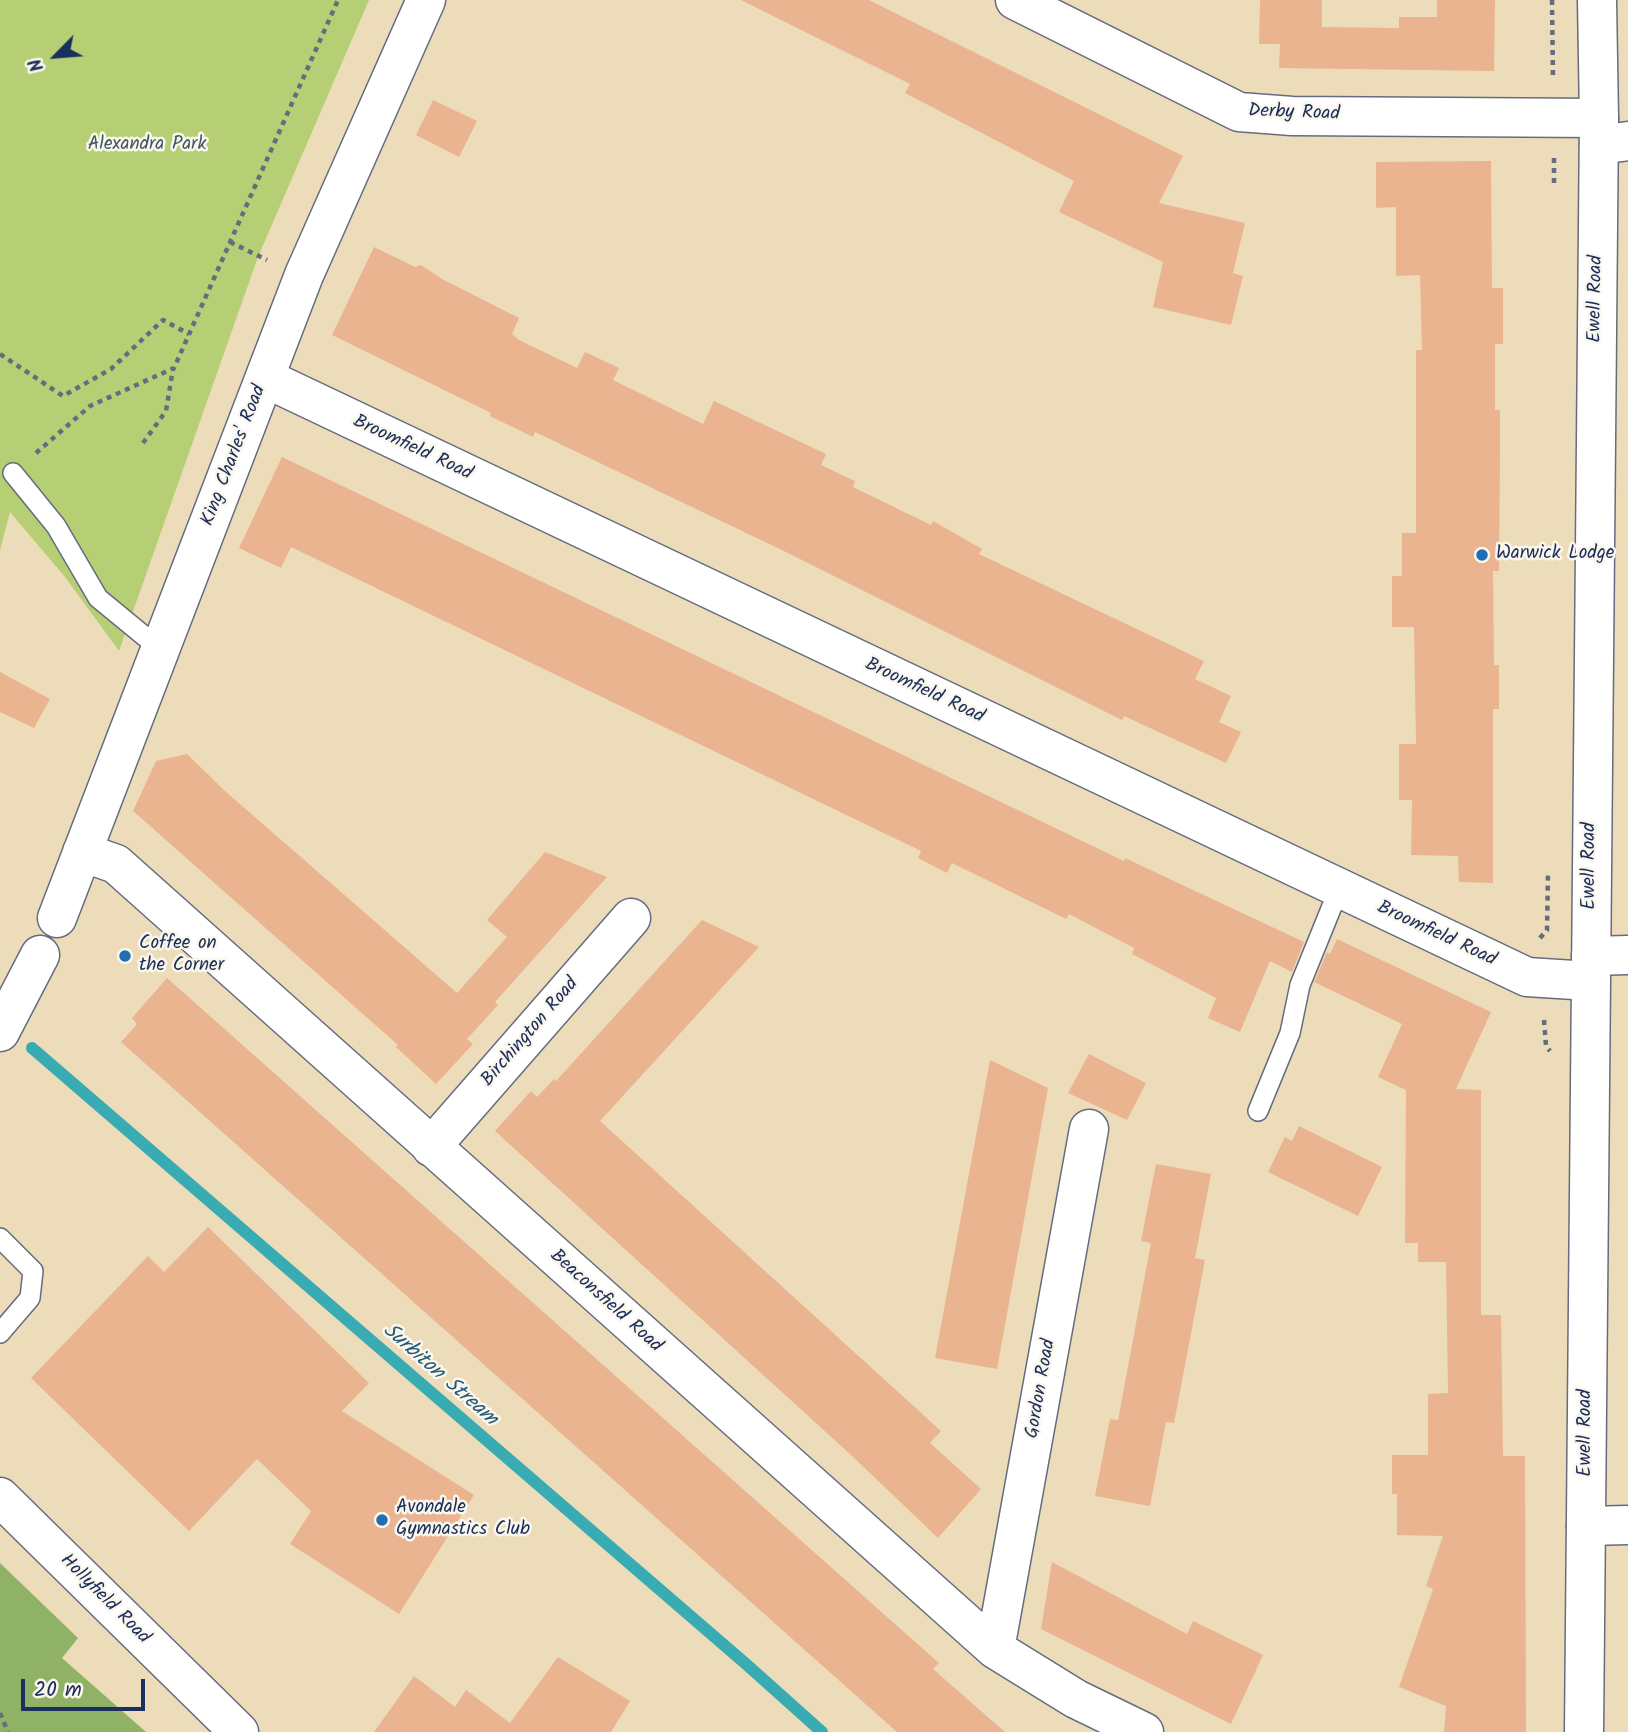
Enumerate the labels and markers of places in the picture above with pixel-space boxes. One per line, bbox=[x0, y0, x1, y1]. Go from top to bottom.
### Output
place label: Warwick Lodge bbox=[1496, 544, 1614, 566]
marker: Warwick Lodge bbox=[1474, 547, 1490, 563]
place label: Coffee on the Corner bbox=[139, 934, 224, 978]
marker: Coffee on the Corner bbox=[117, 948, 133, 964]
place label: Avondale Gymnastics Club bbox=[396, 1498, 530, 1542]
marker: Avondale Gymnastics Club bbox=[374, 1512, 390, 1528]

